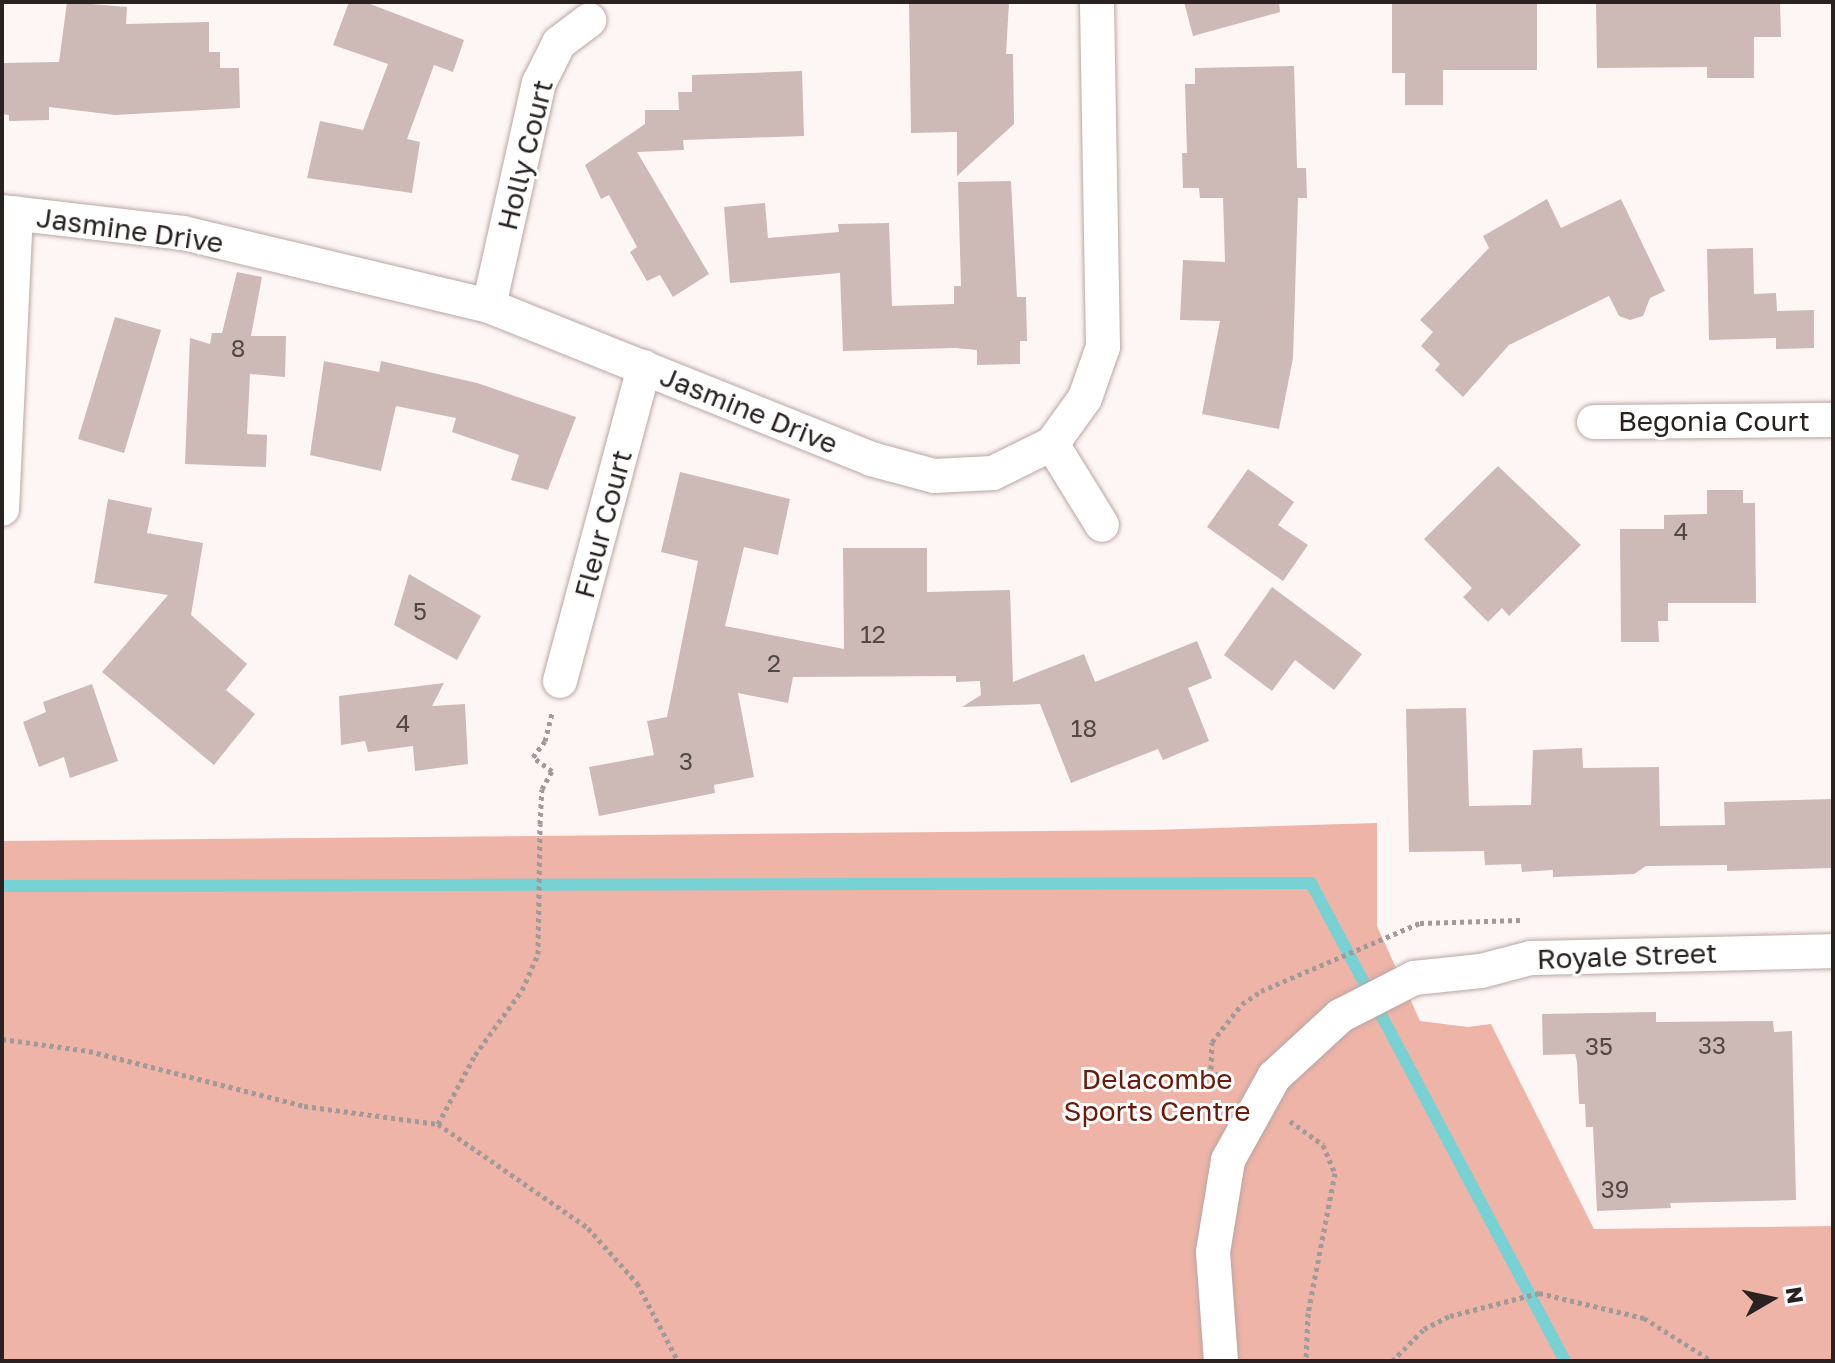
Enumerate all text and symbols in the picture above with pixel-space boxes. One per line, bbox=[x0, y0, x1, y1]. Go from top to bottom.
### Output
street label: Holly Court bbox=[490, 76, 560, 234]
street label: Jasmine Drive bbox=[34, 200, 226, 260]
house number: 8 bbox=[231, 334, 245, 362]
street label: Jasmine Drive bbox=[655, 359, 843, 461]
street label: Begonia Court bbox=[1618, 404, 1810, 438]
street label: Fleur Court bbox=[567, 446, 639, 602]
house number: 4 bbox=[1674, 517, 1688, 545]
house number: 5 bbox=[413, 597, 427, 625]
house number: 12 bbox=[860, 620, 886, 648]
house number: 2 bbox=[767, 649, 781, 677]
house number: 4 bbox=[396, 709, 410, 737]
house number: 18 bbox=[1071, 714, 1097, 742]
house number: 3 bbox=[679, 747, 693, 775]
street label: Royale Street bbox=[1536, 936, 1718, 976]
house number: 33 bbox=[1698, 1031, 1726, 1059]
house number: 35 bbox=[1585, 1032, 1613, 1060]
park label: Delacombe Sports Centre bbox=[1064, 1062, 1250, 1128]
house number: 39 bbox=[1601, 1175, 1629, 1203]
north arrow bbox=[1731, 1259, 1811, 1339]
text: N bbox=[1781, 1285, 1810, 1306]

